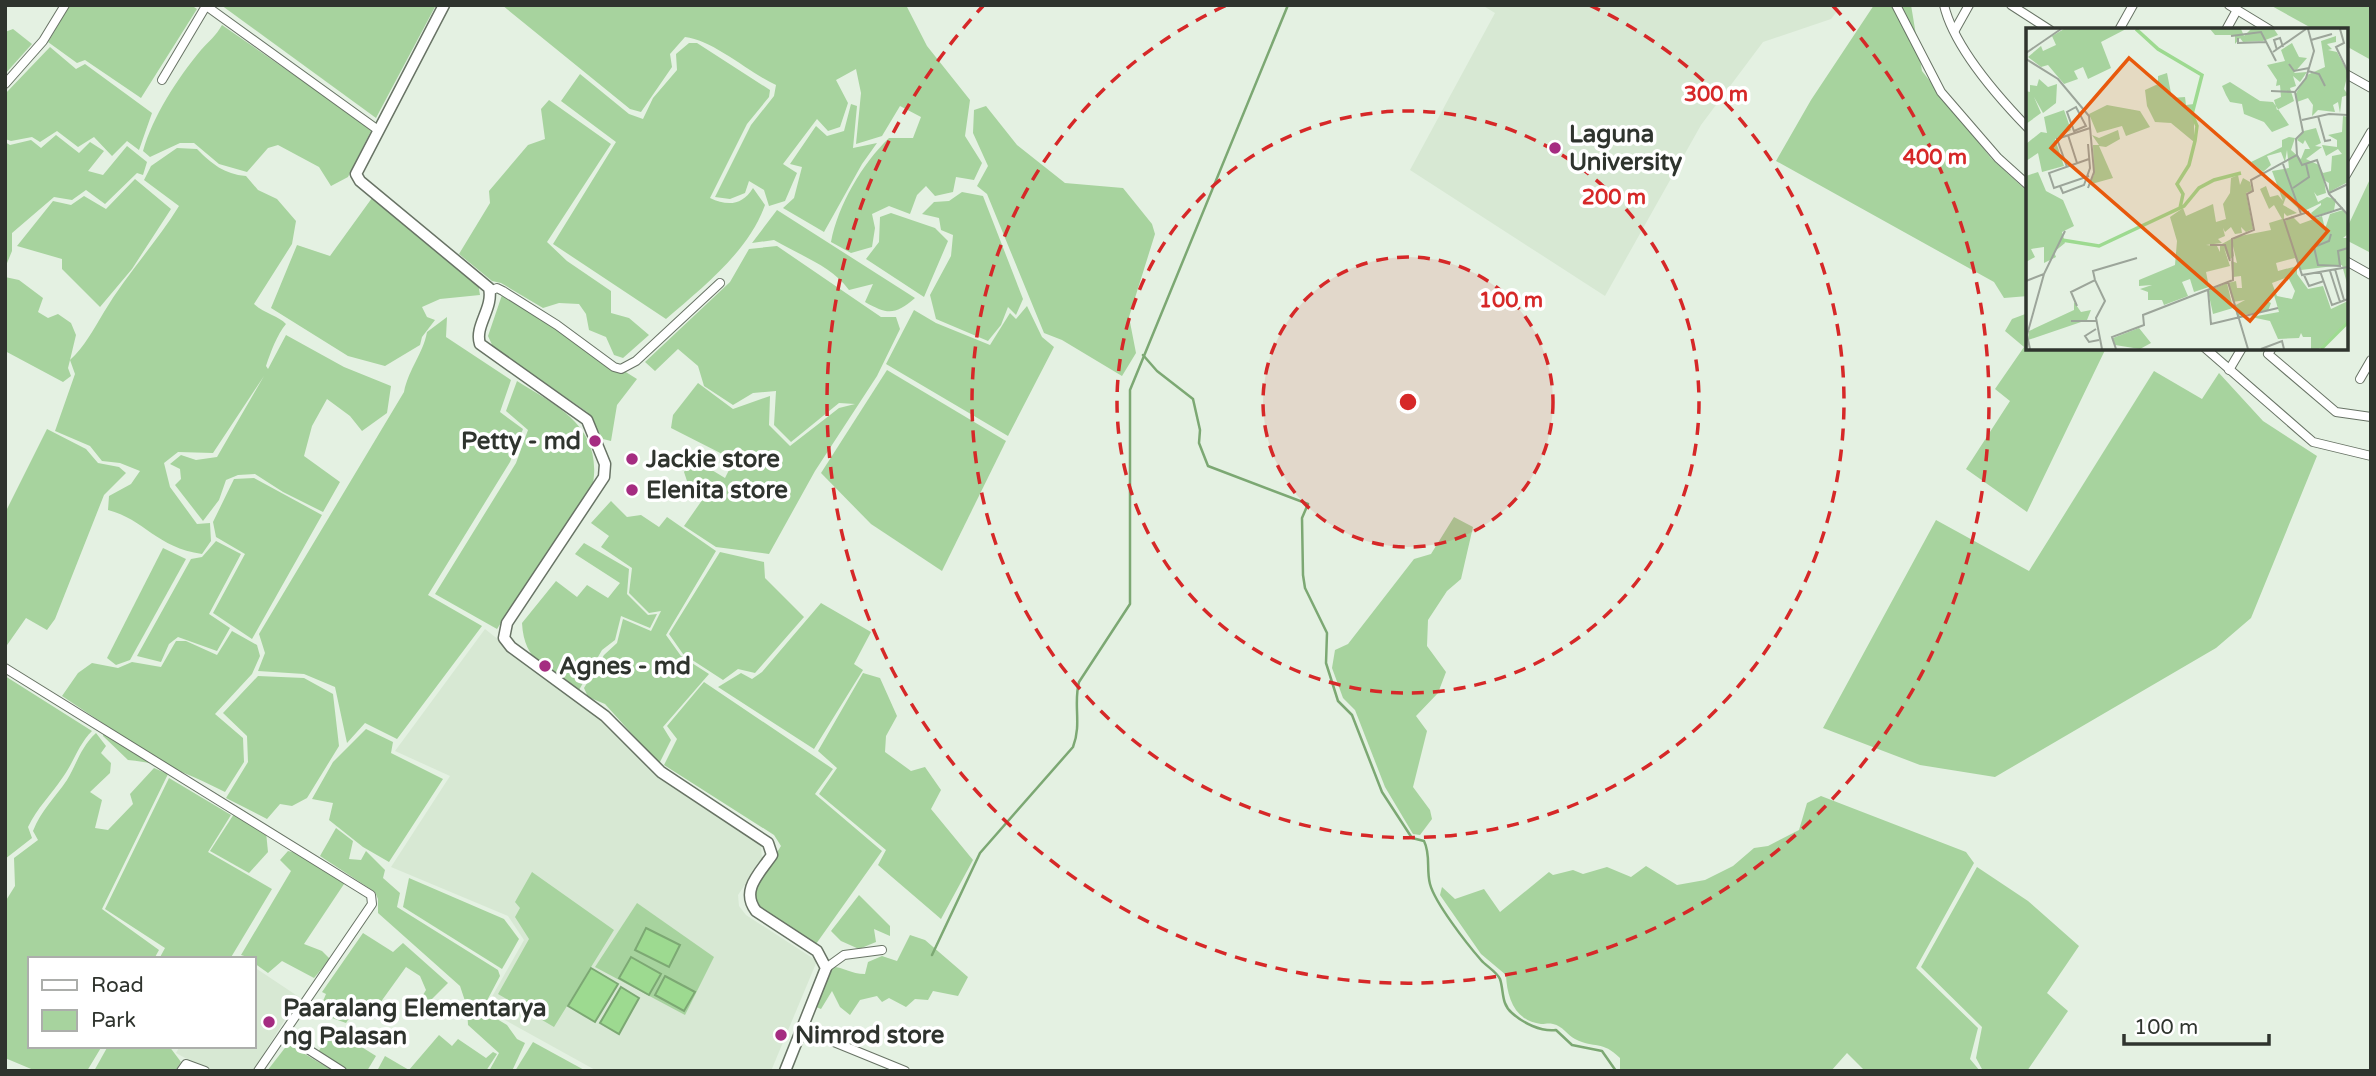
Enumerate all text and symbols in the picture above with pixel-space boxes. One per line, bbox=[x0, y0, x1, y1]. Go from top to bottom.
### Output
inset map bbox=[2026, 28, 2348, 350]
text: 300 m bbox=[1684, 82, 1748, 107]
place label: Laguna University bbox=[1569, 120, 1682, 177]
marker: Laguna University bbox=[1547, 140, 1563, 156]
text: 400 m bbox=[1903, 145, 1967, 170]
text: 200 m bbox=[1582, 185, 1646, 210]
text: 100 m bbox=[1479, 288, 1543, 313]
centre of rings bbox=[1396, 390, 1420, 414]
place label: Petty - md bbox=[461, 427, 581, 456]
marker: Petty - md bbox=[587, 433, 603, 449]
place label: Jackie store bbox=[645, 445, 780, 474]
marker: Jackie store bbox=[624, 451, 640, 467]
place label: Elenita store bbox=[646, 476, 788, 505]
marker: Elenita store bbox=[624, 482, 640, 498]
place label: Agnes - md bbox=[559, 652, 691, 681]
marker: Agnes - md bbox=[537, 658, 553, 674]
legend bbox=[28, 957, 256, 1048]
text: Road bbox=[91, 973, 144, 998]
place label: Paaralang Elementarya ng Palasan bbox=[283, 994, 547, 1051]
scale bar bbox=[2124, 1002, 2269, 1046]
text: Park bbox=[91, 1008, 136, 1033]
marker: Paaralang Elementarya ng Palasan bbox=[261, 1014, 277, 1030]
text: 100 m bbox=[2134, 1015, 2198, 1040]
place label: Nimrod store bbox=[795, 1021, 945, 1050]
marker: Nimrod store bbox=[773, 1027, 789, 1043]

